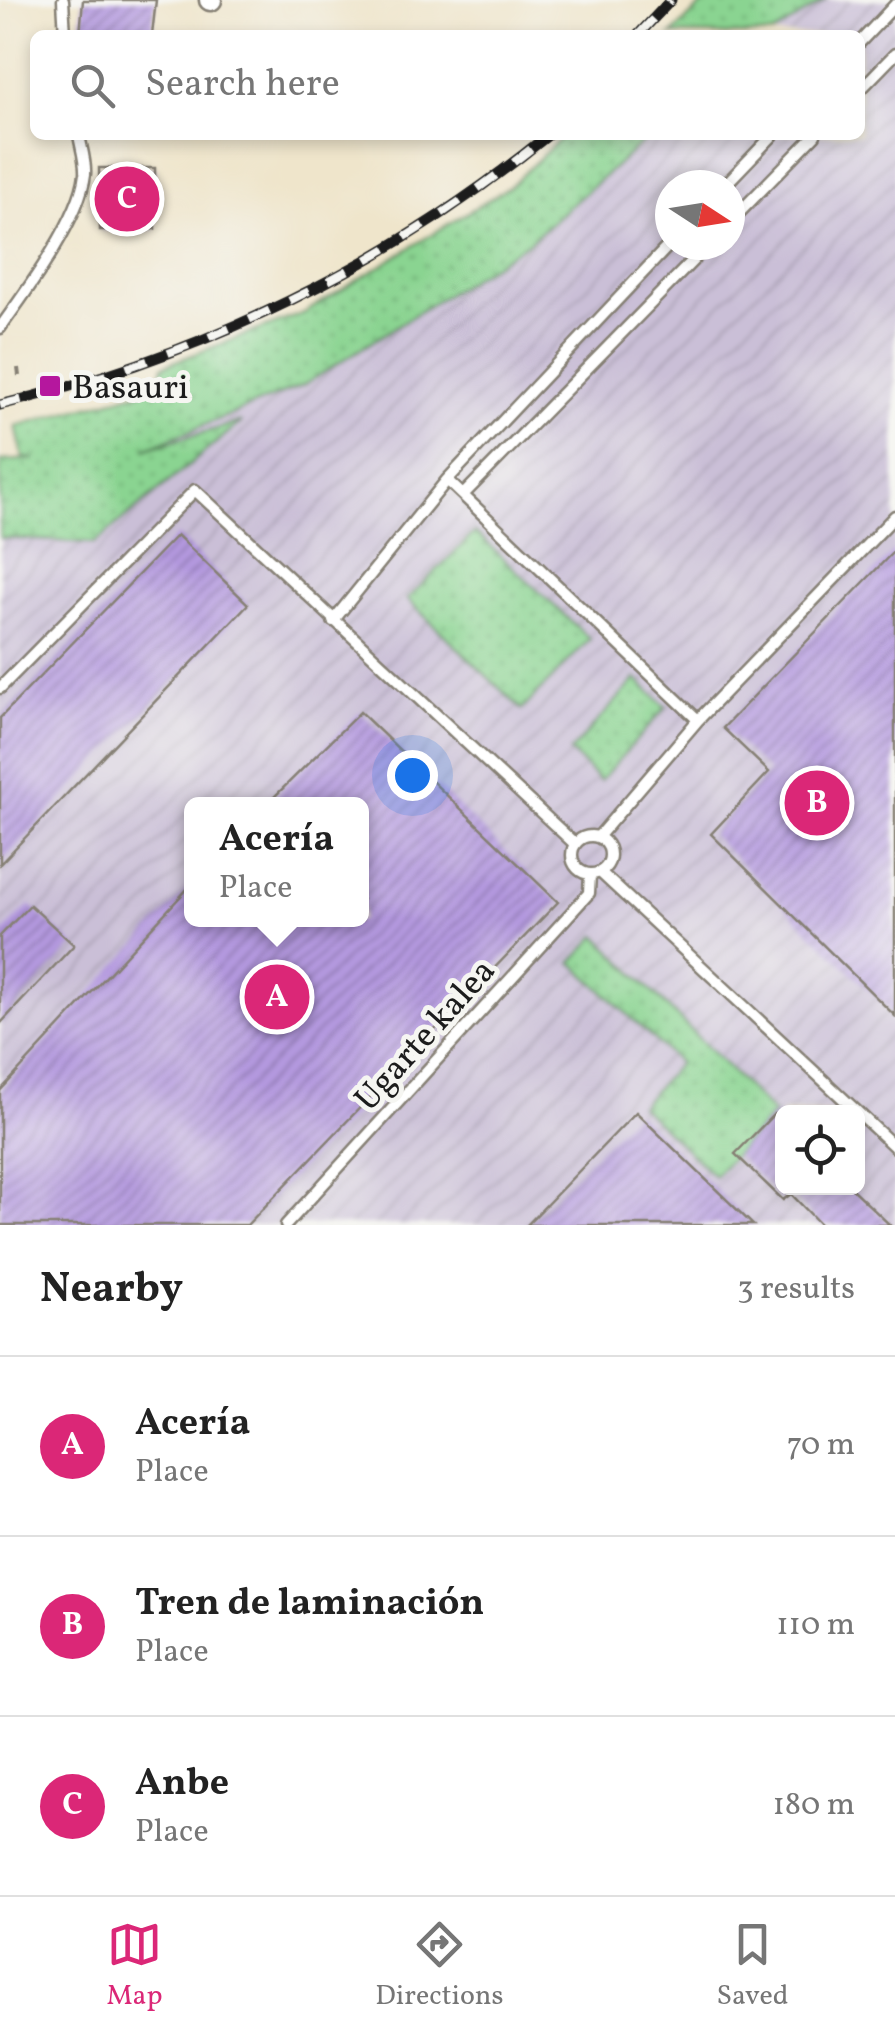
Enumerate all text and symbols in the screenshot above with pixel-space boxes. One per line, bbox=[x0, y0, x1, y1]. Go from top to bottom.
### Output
search box bbox=[30, 30, 865, 140]
icon: search bbox=[65, 58, 120, 113]
text: Search here bbox=[145, 59, 340, 112]
pin: C bbox=[94, 162, 160, 236]
north arrow bbox=[655, 170, 745, 260]
place label: Basauri bbox=[72, 365, 189, 413]
marker: Basauri bbox=[37, 373, 63, 399]
your location bbox=[387, 750, 438, 801]
pin: B bbox=[784, 766, 850, 840]
popup bbox=[184, 797, 369, 927]
text: Acería bbox=[219, 814, 334, 867]
text: Place bbox=[219, 867, 292, 911]
street label: Ugarte kalea bbox=[345, 949, 508, 1123]
pin: A bbox=[244, 960, 310, 1034]
map controls bbox=[775, 1105, 865, 1195]
button: locate bbox=[775, 1105, 865, 1195]
text: Nearby bbox=[40, 1261, 183, 1320]
text: 3 results bbox=[737, 1268, 855, 1312]
text: Acería bbox=[135, 1398, 250, 1451]
text: A bbox=[61, 1424, 84, 1468]
text: 70 m bbox=[787, 1424, 855, 1468]
text: Place bbox=[135, 1451, 209, 1495]
text: Tren de laminación bbox=[135, 1578, 484, 1631]
text: B bbox=[62, 1604, 83, 1648]
text: 110 m bbox=[776, 1604, 855, 1648]
text: Place bbox=[135, 1631, 209, 1675]
text: Anbe bbox=[135, 1758, 229, 1811]
text: C bbox=[62, 1784, 83, 1828]
text: 180 m bbox=[772, 1784, 855, 1828]
text: Place bbox=[135, 1811, 209, 1855]
tab: Map bbox=[106, 1917, 162, 2016]
tab: Directions bbox=[375, 1917, 504, 2016]
tab: Saved bbox=[716, 1917, 789, 2016]

